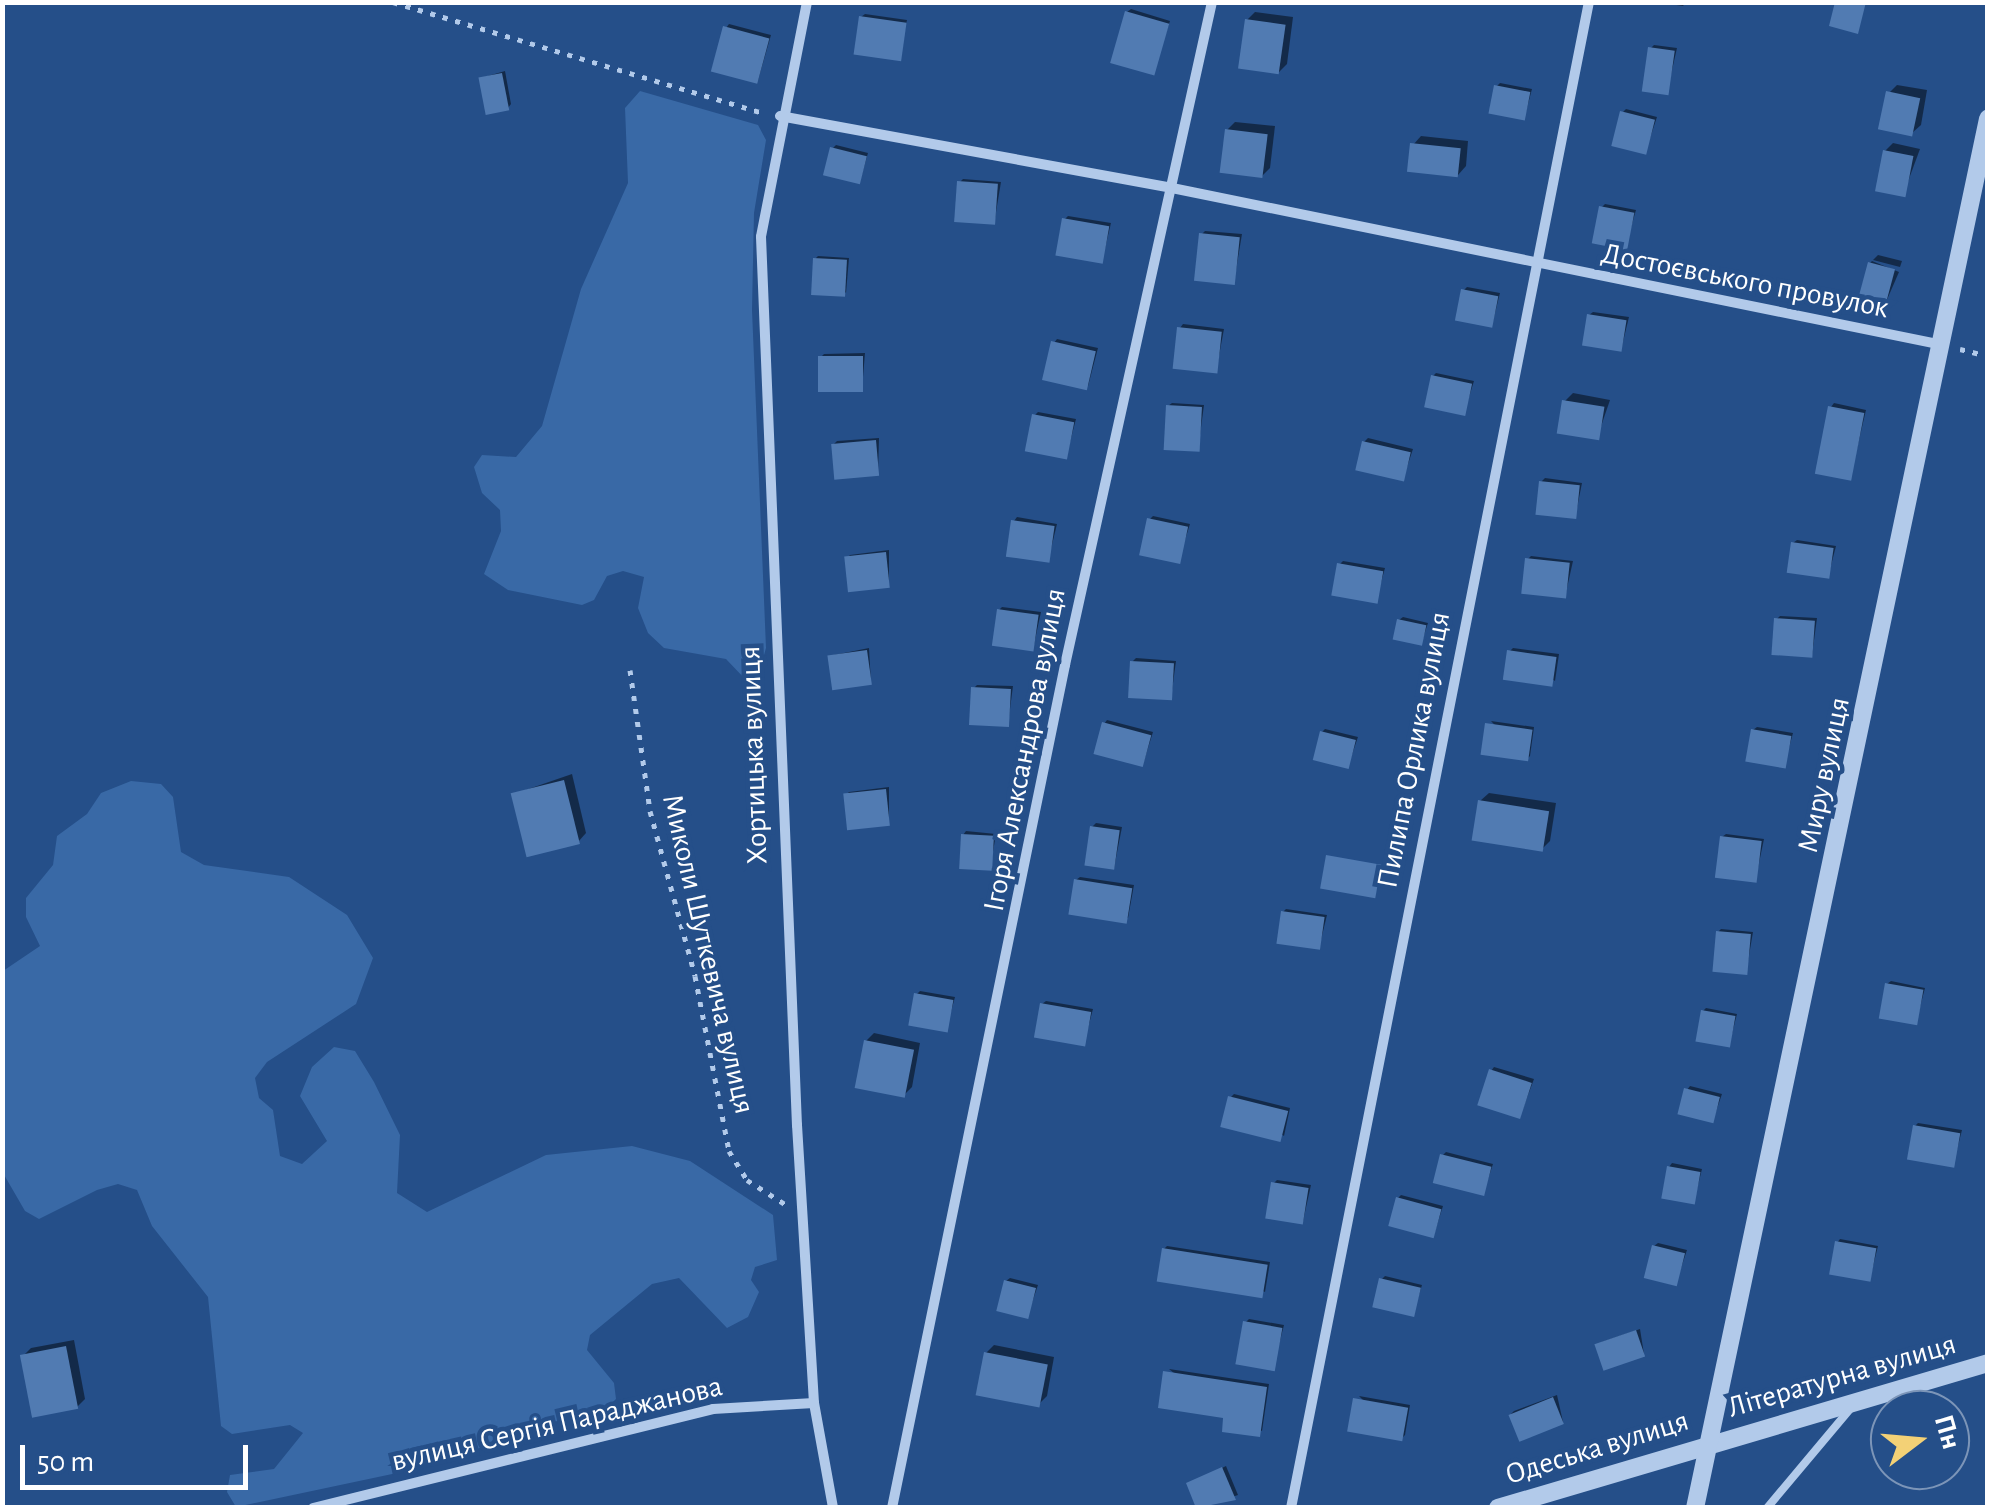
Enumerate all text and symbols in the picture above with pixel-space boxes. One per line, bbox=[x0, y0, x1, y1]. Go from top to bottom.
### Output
street label: Достоєвського провулок bbox=[1598, 235, 1892, 327]
street label: Ігоря Александрова вулиця bbox=[976, 585, 1074, 915]
street label: Пилипа Орлика вулиця bbox=[1370, 609, 1458, 891]
street label: Хортицька вулиця bbox=[732, 645, 776, 865]
street label: Миру вулиця bbox=[1790, 694, 1858, 856]
street label: Миколи Шуткевича вулиця bbox=[654, 791, 762, 1117]
street label: Літературна вулиця bbox=[1724, 1326, 1960, 1426]
street label: вулиця Сергія Параджанова bbox=[388, 1368, 726, 1480]
north arrow bbox=[1870, 1390, 1970, 1490]
street label: Одеська вулиця bbox=[1501, 1403, 1693, 1493]
text: Пн bbox=[1929, 1412, 1965, 1453]
scale bar bbox=[25, 1425, 252, 1487]
text: 50 m bbox=[37, 1447, 94, 1477]

